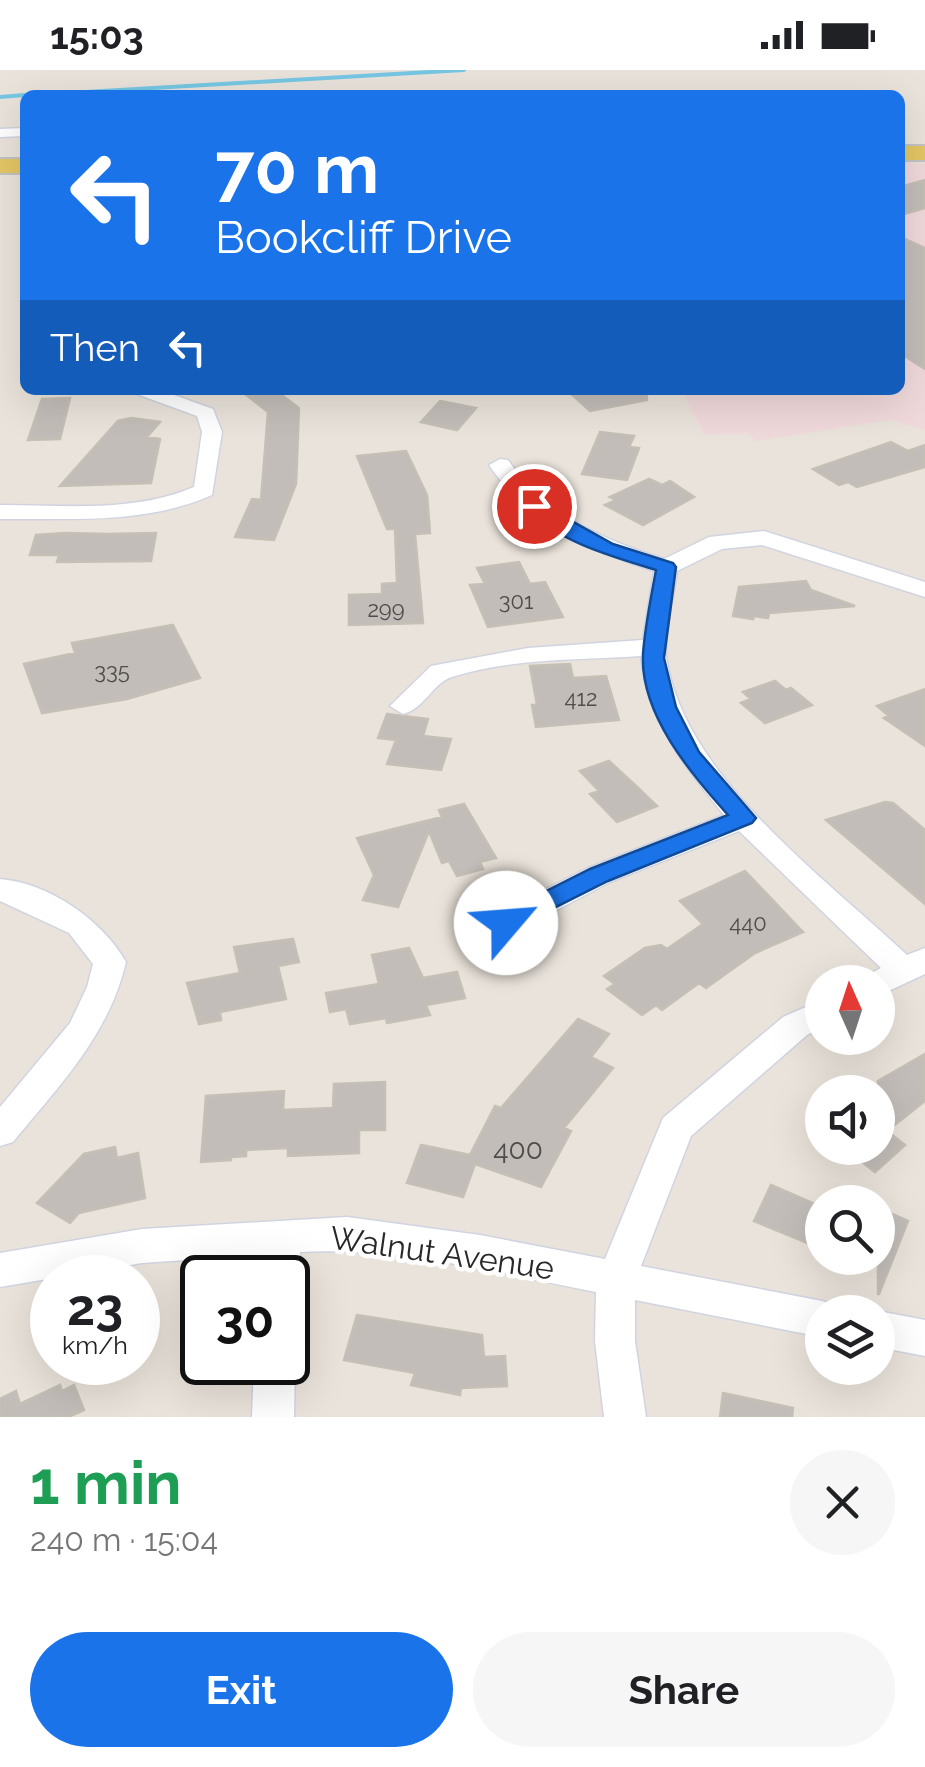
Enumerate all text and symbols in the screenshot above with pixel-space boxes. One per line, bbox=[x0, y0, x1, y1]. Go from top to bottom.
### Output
text: 15:03 bbox=[50, 13, 144, 58]
text: 70 m bbox=[215, 127, 379, 209]
icon: left bbox=[50, 130, 180, 260]
text: Bookcliff Drive bbox=[215, 211, 512, 264]
icon: left bbox=[160, 320, 215, 375]
text: Then bbox=[50, 325, 140, 370]
pin bbox=[492, 464, 577, 549]
icon: arrive bbox=[507, 479, 562, 534]
house number: 301 bbox=[499, 588, 533, 614]
house number: 299 bbox=[367, 596, 405, 622]
house number: 335 bbox=[94, 658, 130, 684]
house number: 412 bbox=[565, 685, 597, 711]
position arrow bbox=[454, 871, 558, 975]
house number: 440 bbox=[729, 910, 767, 936]
north arrow bbox=[805, 965, 895, 1055]
map controls bbox=[805, 965, 895, 1385]
button: sound bbox=[805, 1075, 895, 1165]
house number: 400 bbox=[493, 1133, 543, 1166]
button: search bbox=[805, 1185, 895, 1275]
street label: Walnut Avenue bbox=[328, 1218, 556, 1287]
speed limit sign: 30 bbox=[180, 1255, 310, 1385]
text: 23 bbox=[67, 1278, 123, 1337]
button: layers bbox=[805, 1295, 895, 1385]
text: km/h bbox=[62, 1330, 128, 1360]
text: 1 min bbox=[30, 1448, 181, 1518]
button: close bbox=[790, 1450, 895, 1555]
text: 240 m · 15:04 bbox=[30, 1521, 218, 1558]
button: Exit bbox=[30, 1632, 453, 1747]
button: Share bbox=[473, 1632, 895, 1747]

